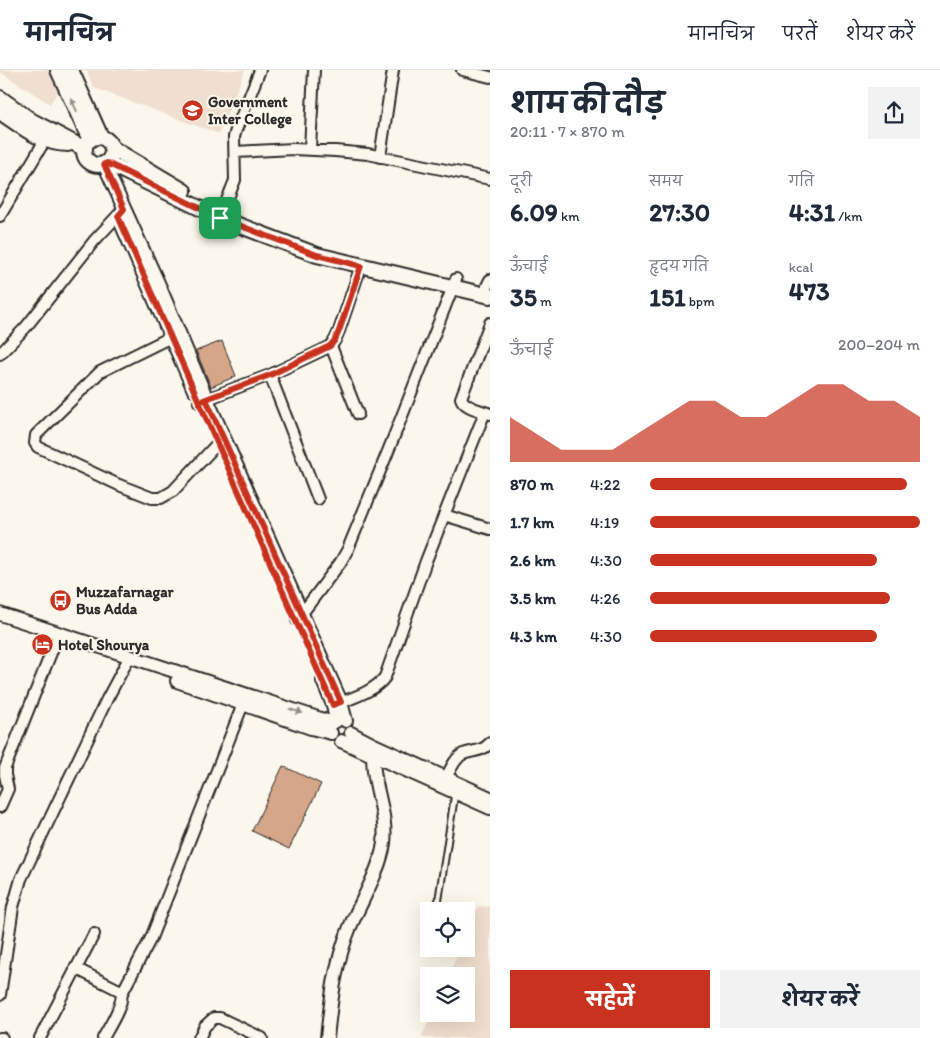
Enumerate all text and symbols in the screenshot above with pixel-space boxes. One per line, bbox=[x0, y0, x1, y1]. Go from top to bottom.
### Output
text: मानचित्र bbox=[25, 18, 114, 47]
text: मानचित्र bbox=[688, 23, 754, 45]
text: परतें bbox=[782, 23, 818, 45]
text: शेयर करें bbox=[846, 23, 915, 45]
text: शाम की दौड़ bbox=[510, 86, 664, 120]
button: share bbox=[868, 87, 920, 139]
place label: Government Inter College bbox=[208, 93, 292, 129]
one-way arrow bbox=[70, 98, 78, 112]
school or university icon: Government Inter College bbox=[180, 99, 204, 123]
text: 20:11 · 7 × 870 m bbox=[510, 122, 625, 141]
text: दूरी bbox=[510, 173, 532, 190]
text: समय bbox=[649, 173, 683, 190]
text: गति bbox=[789, 173, 814, 190]
pin bbox=[199, 197, 241, 239]
text: 6.09 bbox=[510, 197, 558, 227]
text: 27:30 bbox=[649, 197, 710, 227]
text: 4:31 bbox=[789, 197, 835, 227]
icon: arrive bbox=[206, 204, 234, 232]
text: km bbox=[558, 208, 580, 225]
text: /km bbox=[835, 208, 863, 225]
text: ऊँचाई bbox=[510, 258, 548, 275]
text: हृदय गति bbox=[649, 258, 708, 275]
text: kcal bbox=[789, 259, 814, 276]
text: 473 bbox=[789, 276, 830, 306]
text: 35 bbox=[510, 282, 537, 312]
text: 151 bbox=[649, 282, 686, 312]
text: m bbox=[537, 293, 552, 310]
text: bpm bbox=[686, 293, 715, 310]
text: 200–204 m bbox=[838, 335, 920, 354]
text: ऊँचाई bbox=[510, 340, 553, 359]
text: 870 m bbox=[510, 475, 554, 494]
text: 4:22 bbox=[590, 475, 620, 494]
text: 1.7 km bbox=[510, 513, 554, 532]
text: 4:19 bbox=[590, 513, 619, 532]
text: 2.6 km bbox=[510, 551, 556, 570]
text: 4:30 bbox=[590, 551, 622, 570]
place label: Muzzafarnagar Bus Adda bbox=[76, 583, 175, 618]
bus stop icon: Muzzafarnagar Bus Adda bbox=[48, 589, 72, 613]
text: 3.5 km bbox=[510, 589, 556, 608]
text: 4:26 bbox=[590, 589, 620, 608]
text: 4.3 km bbox=[510, 627, 557, 646]
text: 4:30 bbox=[590, 627, 622, 646]
hotel icon: Hotel Shourya bbox=[30, 633, 54, 657]
place label: Hotel Shourya bbox=[58, 636, 150, 655]
one-way arrow bbox=[288, 708, 303, 715]
map controls bbox=[420, 902, 475, 1022]
button: locate bbox=[420, 902, 475, 957]
button: layers bbox=[420, 967, 475, 1022]
button: सहेजें bbox=[510, 970, 710, 1028]
button: शेयर करें bbox=[720, 970, 920, 1028]

